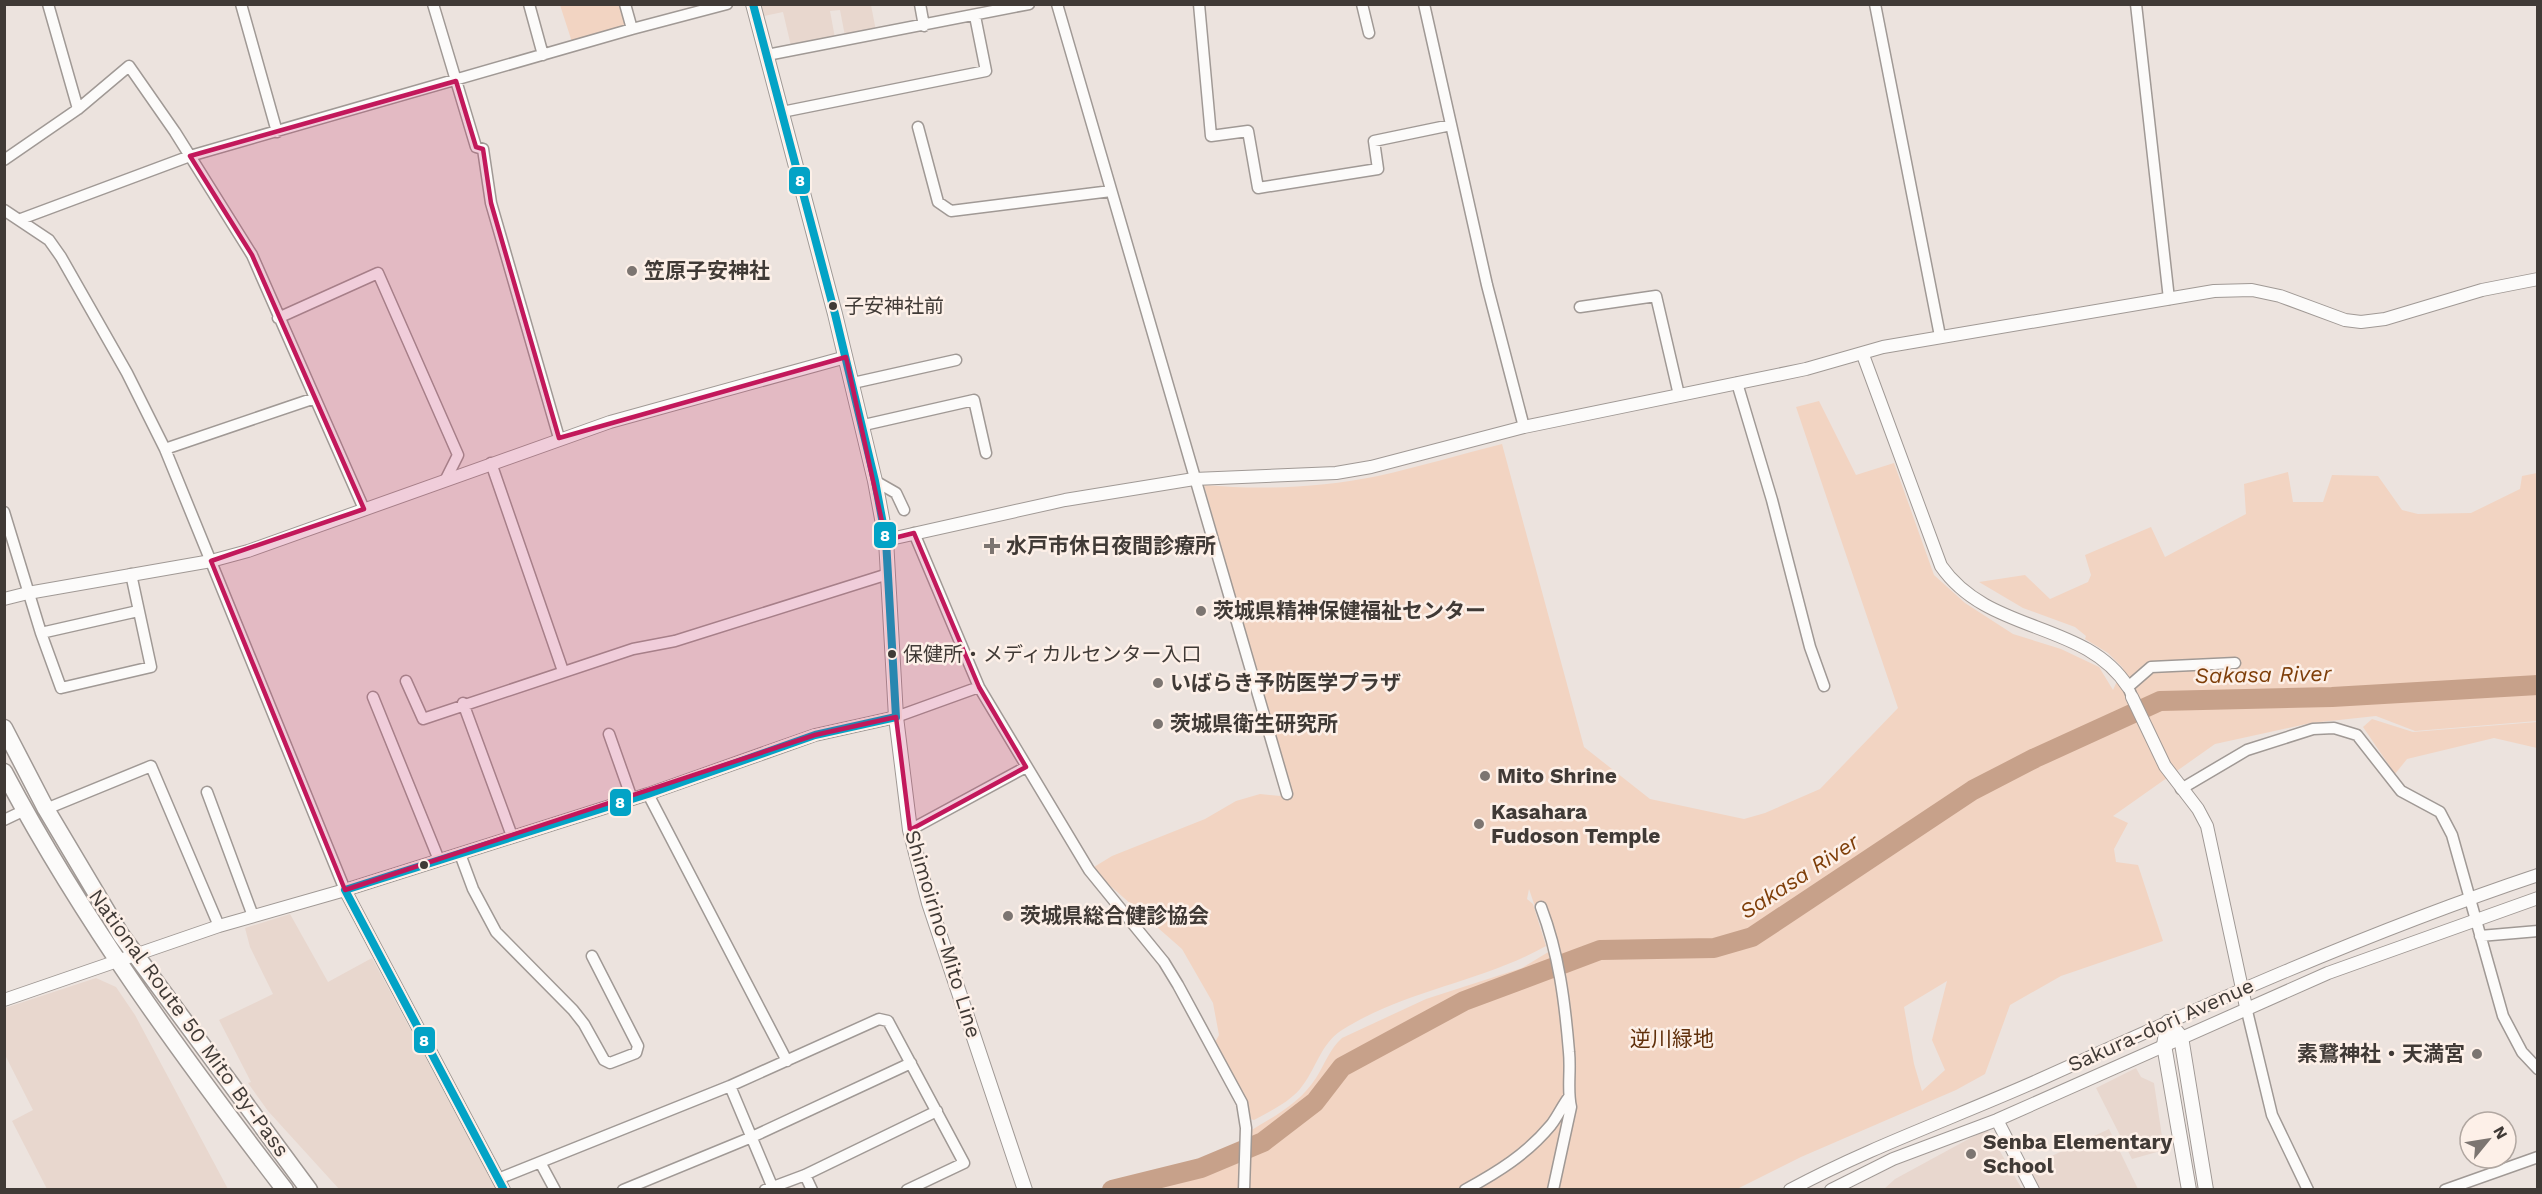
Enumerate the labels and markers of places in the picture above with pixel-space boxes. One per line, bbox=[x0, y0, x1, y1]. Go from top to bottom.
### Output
place label: 笠原子安神社 bbox=[644, 258, 770, 283]
marker: 笠原子安神社 bbox=[625, 264, 639, 278]
place label: 子安神社前 bbox=[844, 294, 944, 318]
marker: 子安神社前 bbox=[827, 300, 839, 312]
place label: 水戸市休日夜間診療所 bbox=[1006, 533, 1216, 558]
marker: 水戸市休日夜間診療所 bbox=[983, 537, 1001, 555]
place label: 茨城県精神保健福祉センター bbox=[1213, 598, 1486, 623]
marker: 茨城県精神保健福祉センター bbox=[1194, 604, 1208, 618]
place label: 保健所・メディカルセンター入口 bbox=[903, 642, 1202, 666]
marker: 保健所・メディカルセンター入口 bbox=[886, 648, 898, 660]
place label: いばらき予防医学プラザ bbox=[1170, 670, 1401, 695]
marker: いばらき予防医学プラザ bbox=[1151, 676, 1165, 690]
place label: 茨城県衛生研究所 bbox=[1170, 711, 1338, 736]
marker: 茨城県衛生研究所 bbox=[1151, 717, 1165, 731]
place label: Mito Shrine bbox=[1497, 763, 1617, 788]
marker: Mito Shrine bbox=[1478, 769, 1492, 783]
place label: Kasahara Fudoson Temple bbox=[1491, 799, 1661, 848]
marker: Kasahara Fudoson Temple bbox=[1472, 817, 1486, 831]
unlabelled marker bbox=[418, 859, 430, 871]
place label: 茨城県総合健診協会 bbox=[1020, 903, 1209, 928]
marker: 茨城県総合健診協会 bbox=[1001, 909, 1015, 923]
place label: 素鵞神社・天満宮 bbox=[2297, 1041, 2465, 1066]
marker: 素鵞神社・天満宮 bbox=[2470, 1047, 2484, 1061]
place label: Senba Elementary School bbox=[1983, 1129, 2172, 1178]
marker: Senba Elementary School bbox=[1964, 1147, 1978, 1161]

